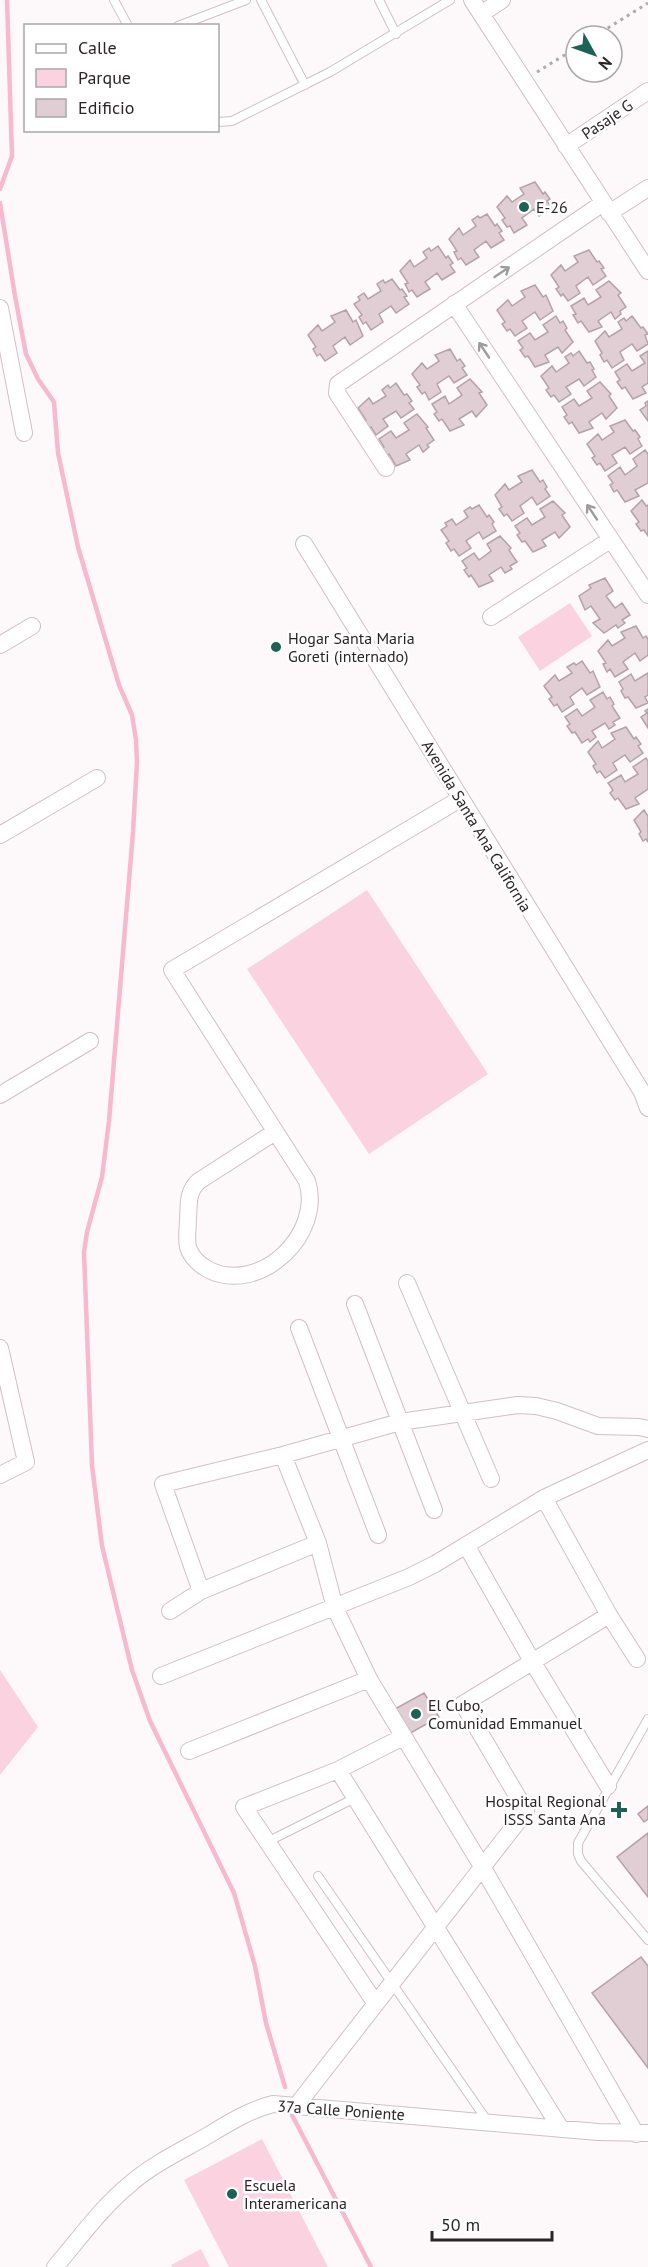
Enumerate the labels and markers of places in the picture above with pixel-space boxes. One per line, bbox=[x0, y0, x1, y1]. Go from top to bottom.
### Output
place label: E-26 bbox=[536, 197, 568, 217]
marker: E-26 bbox=[517, 200, 531, 214]
place label: Hogar Santa Maria Goreti (internado) bbox=[288, 628, 415, 666]
marker: Hogar Santa Maria Goreti (internado) bbox=[269, 640, 283, 654]
place label: El Cubo, Comunidad Emmanuel bbox=[428, 1695, 582, 1733]
marker: El Cubo, Comunidad Emmanuel bbox=[409, 1707, 423, 1721]
place label: Hospital Regional ISSS Santa Ana bbox=[485, 1791, 606, 1829]
marker: Hospital Regional ISSS Santa Ana bbox=[610, 1801, 628, 1819]
place label: Escuela Interamericana bbox=[244, 2175, 347, 2213]
marker: Escuela Interamericana bbox=[225, 2187, 239, 2201]

